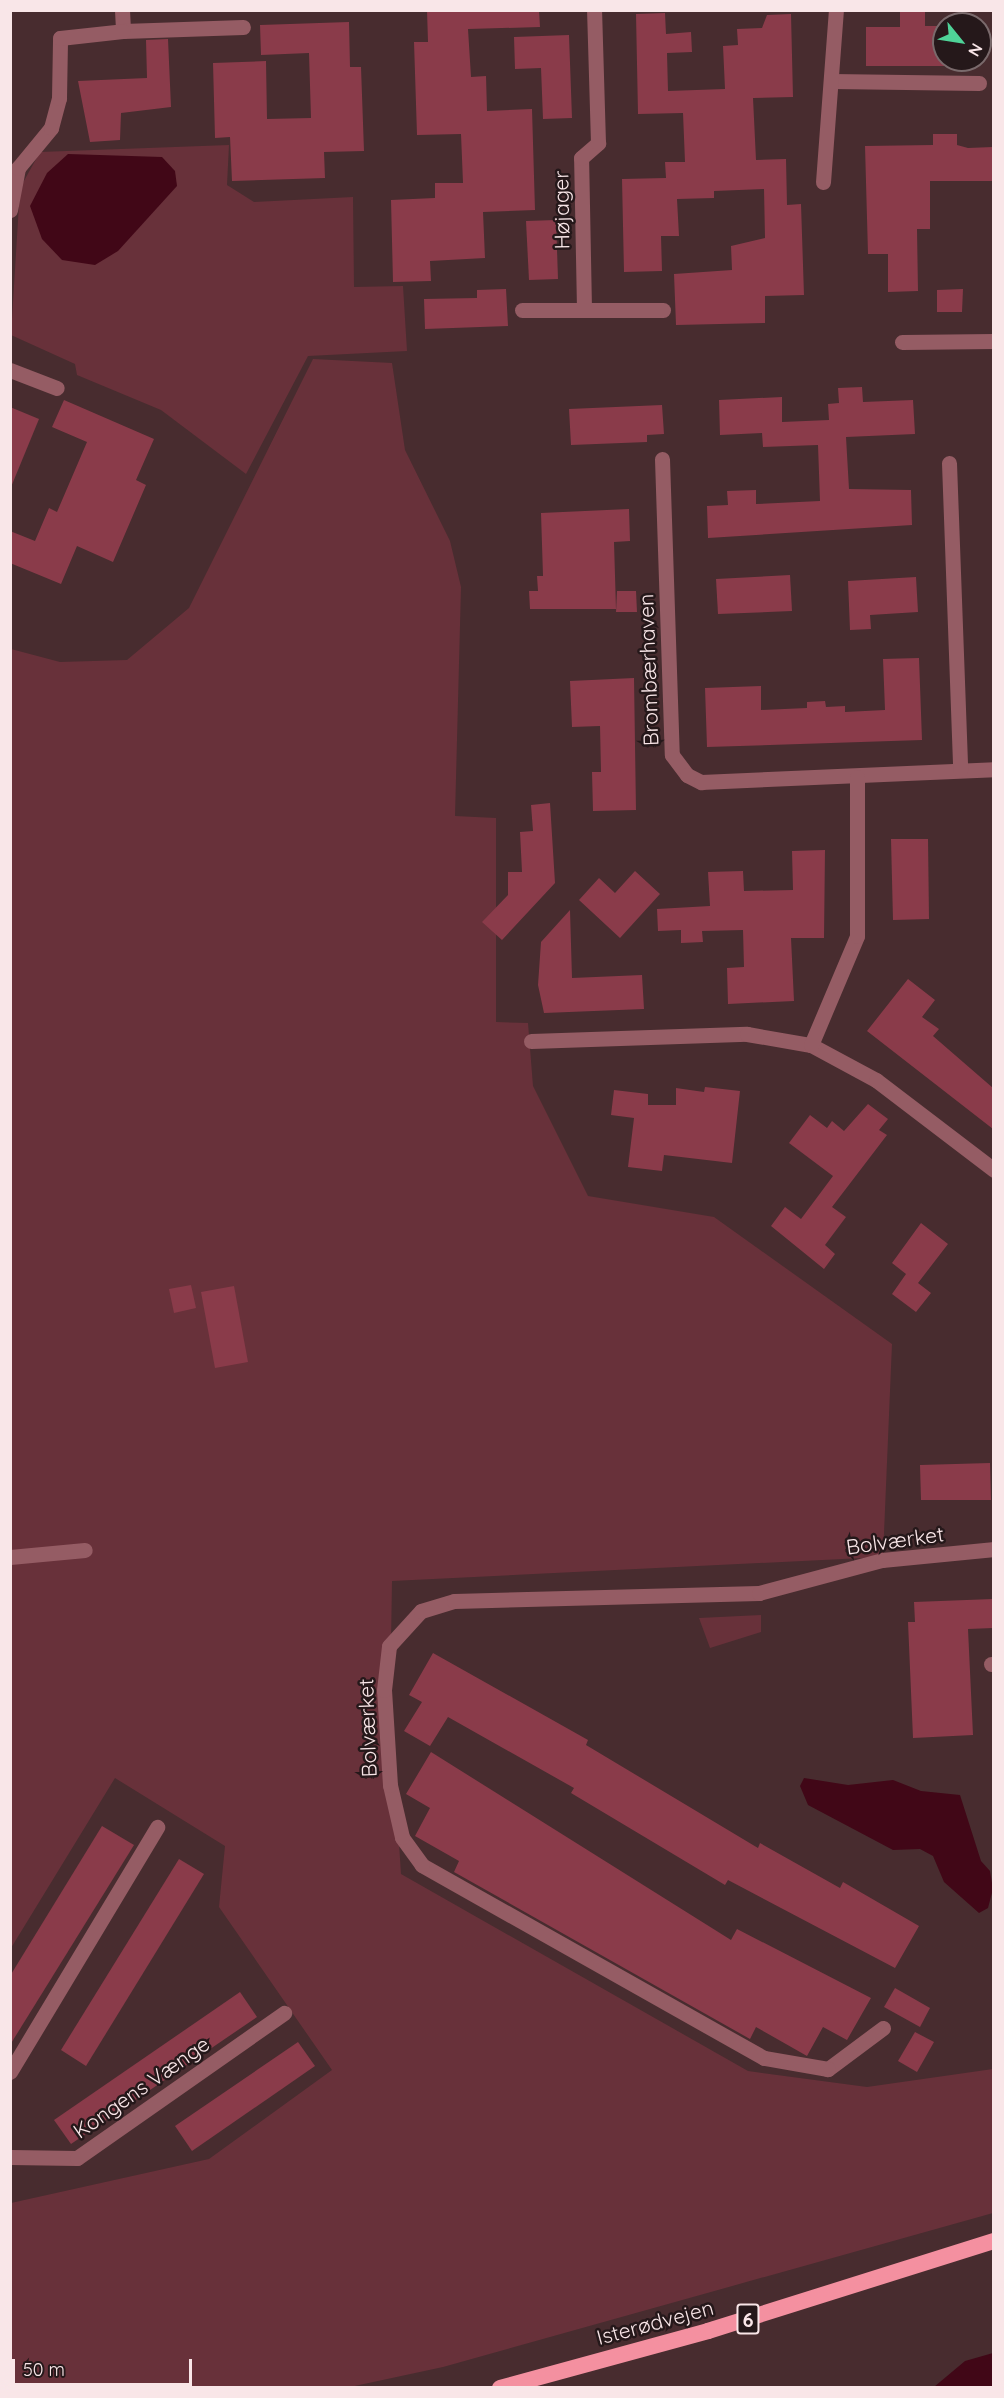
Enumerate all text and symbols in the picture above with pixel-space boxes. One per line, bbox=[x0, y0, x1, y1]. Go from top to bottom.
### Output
north arrow bbox=[932, 12, 992, 72]
text: N bbox=[964, 40, 987, 60]
street label: Højager bbox=[548, 170, 574, 250]
street label: Brombærhaven bbox=[633, 593, 663, 747]
street label: Bolværket bbox=[844, 1521, 946, 1559]
street label: Bolværket bbox=[353, 1678, 381, 1778]
street label: Kongens Vænge bbox=[68, 2031, 214, 2143]
street label: Isterødvejen bbox=[594, 2294, 716, 2350]
road number: 6 bbox=[736, 2302, 760, 2336]
scale bar bbox=[15, 2347, 195, 2385]
text: 50 m bbox=[23, 2358, 65, 2381]

